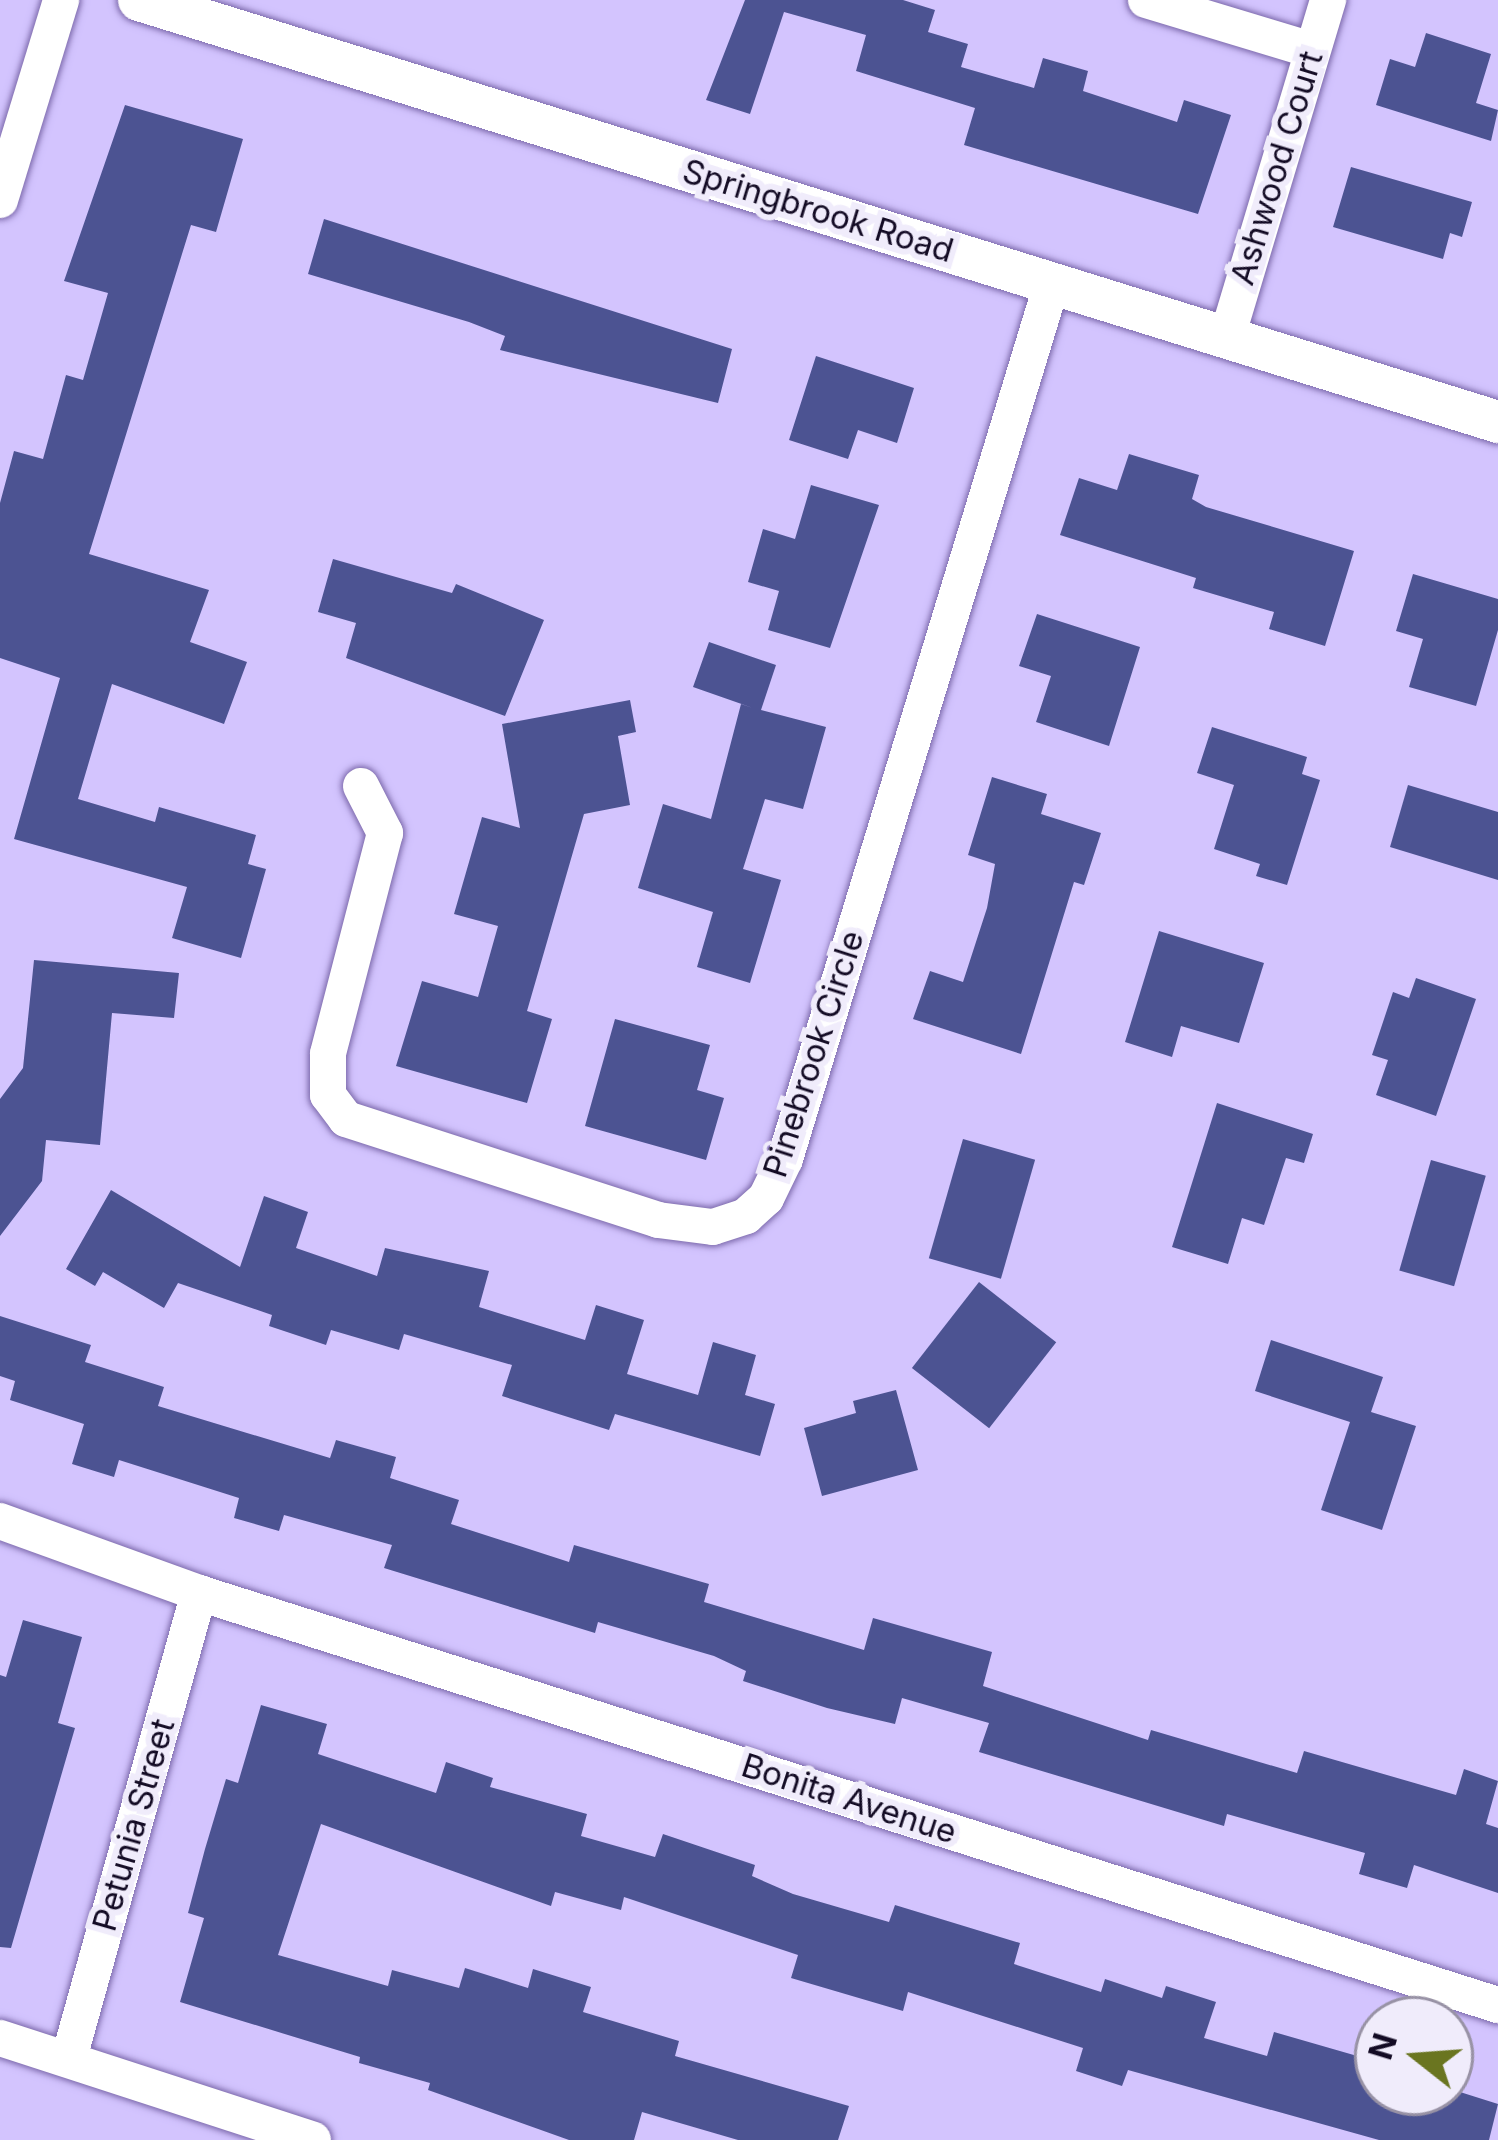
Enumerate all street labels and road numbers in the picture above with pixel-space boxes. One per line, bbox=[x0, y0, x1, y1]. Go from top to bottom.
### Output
street label: Ashwood Court bbox=[1223, 46, 1331, 290]
street label: Springbrook Road bbox=[678, 151, 958, 271]
street label: Pinebrook Circle bbox=[755, 926, 873, 1182]
street label: Petunia Street bbox=[85, 1714, 183, 1936]
street label: Bonita Avenue bbox=[737, 1746, 961, 1852]

